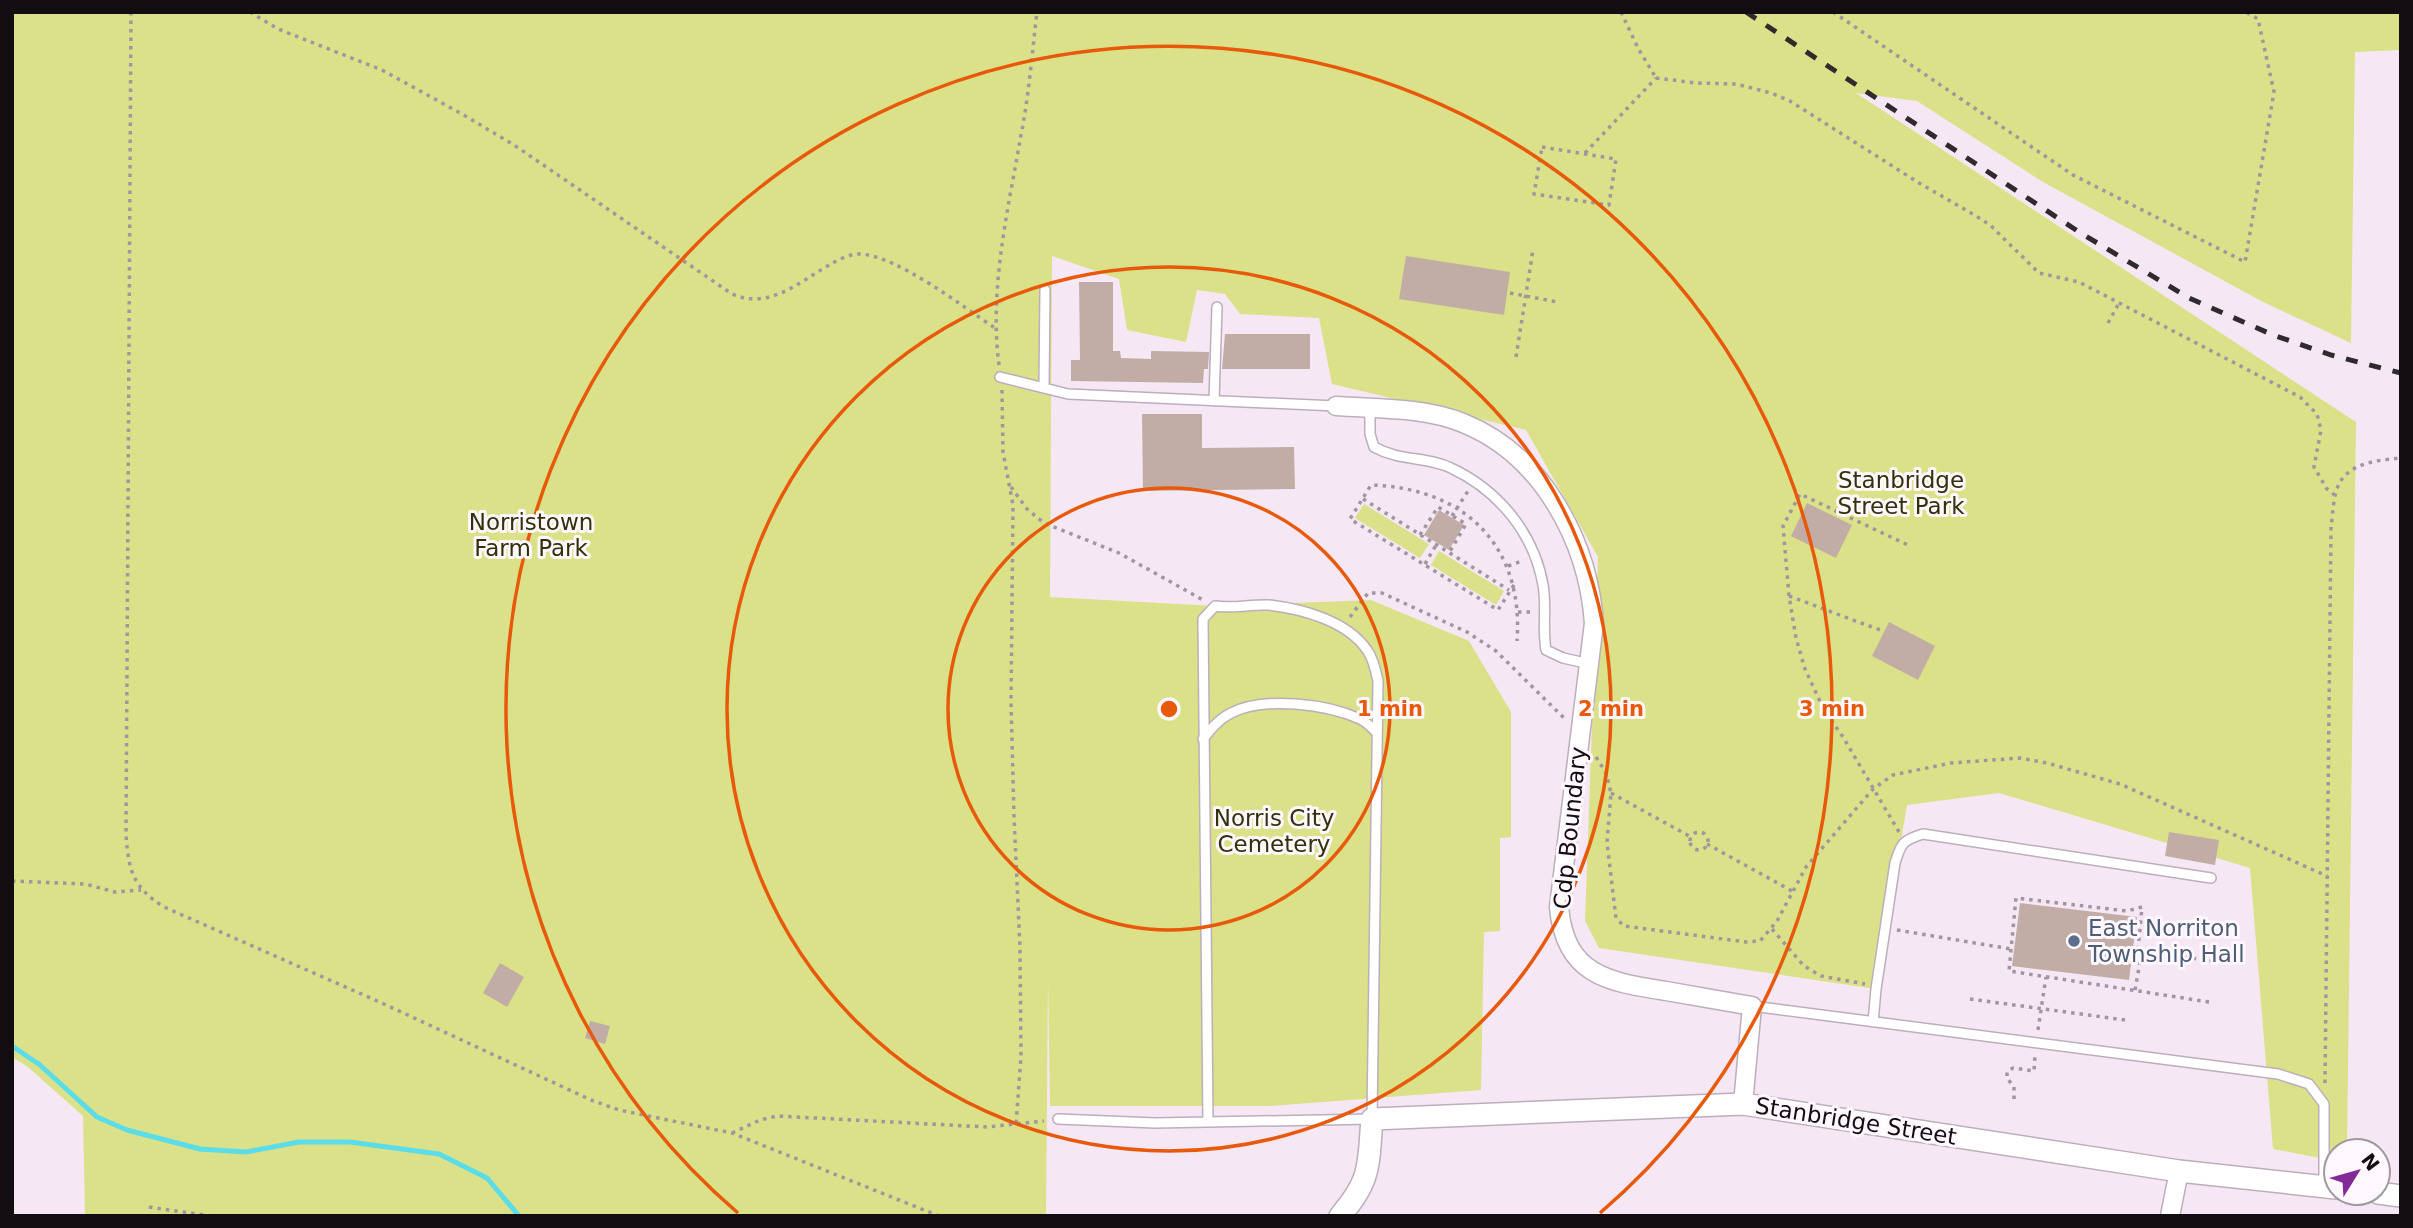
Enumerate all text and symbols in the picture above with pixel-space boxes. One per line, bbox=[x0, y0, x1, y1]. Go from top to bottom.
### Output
park label: Stanbridge Street Park bbox=[1838, 467, 1965, 519]
park label: Norristown Farm Park bbox=[469, 509, 593, 561]
centre of rings bbox=[1157, 697, 1181, 721]
text: 1 min bbox=[1357, 697, 1423, 721]
text: 2 min bbox=[1578, 697, 1644, 721]
text: 3 min bbox=[1799, 697, 1865, 721]
street label: Cdp Boundary bbox=[1549, 745, 1591, 911]
park label: Norris City Cemetery bbox=[1214, 805, 1334, 857]
place label: East Norriton Township Hall bbox=[2087, 915, 2245, 967]
marker: East Norriton Township Hall bbox=[2066, 933, 2082, 949]
street label: Stanbridge Street bbox=[1754, 1092, 1958, 1150]
north arrow bbox=[2322, 1137, 2392, 1207]
text: N bbox=[2357, 1149, 2384, 1175]

